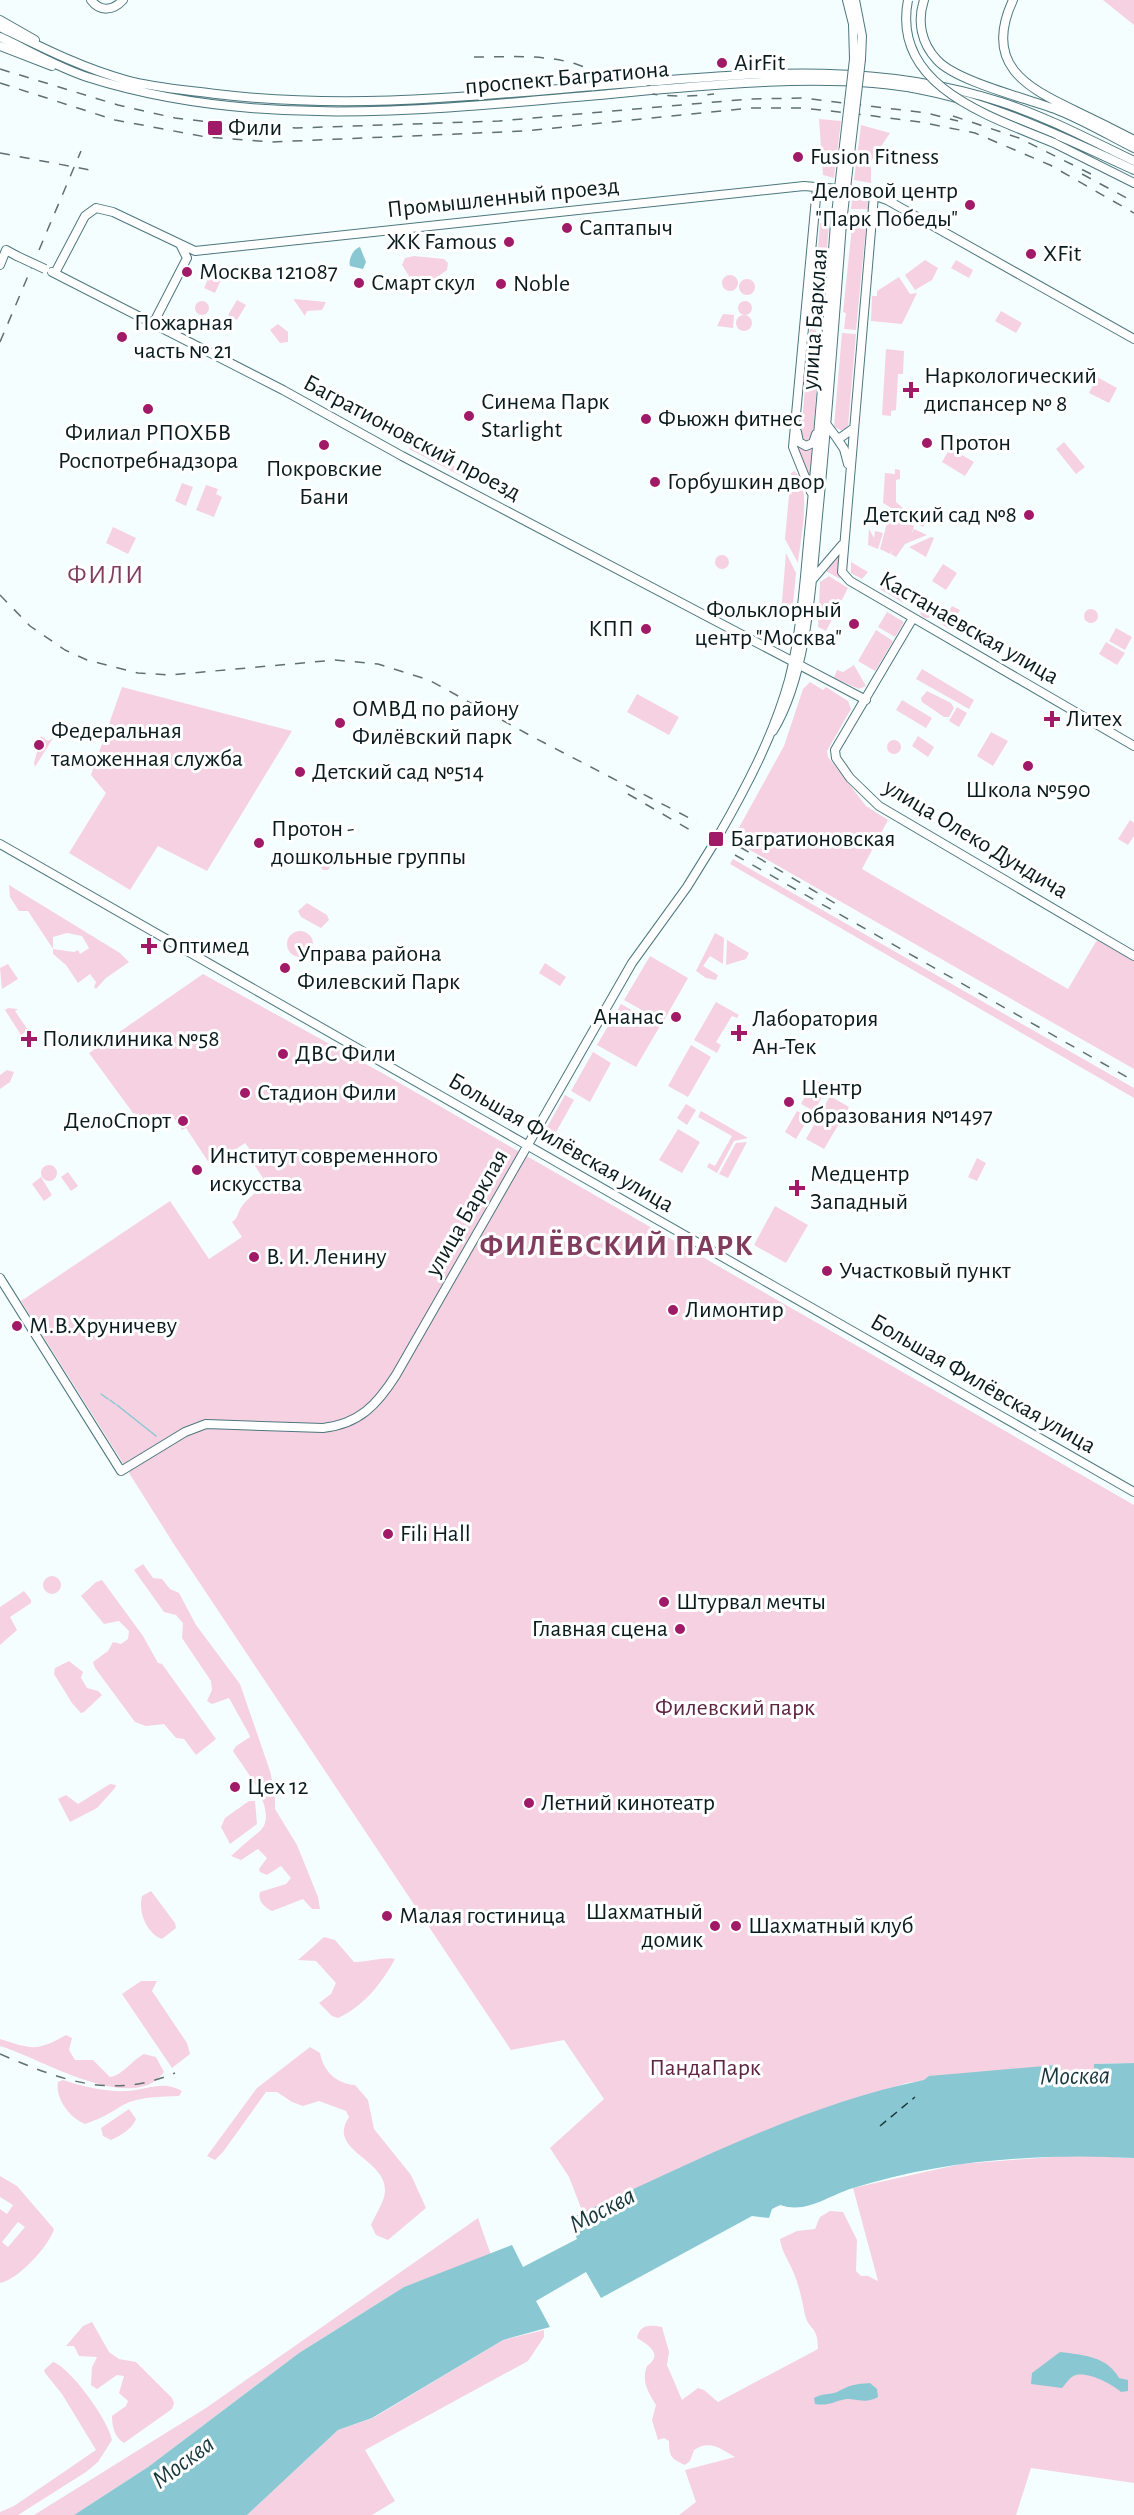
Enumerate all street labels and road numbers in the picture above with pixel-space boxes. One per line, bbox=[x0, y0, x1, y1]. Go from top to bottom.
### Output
street label: проспект Багратиона bbox=[464, 57, 670, 99]
street label: Промышленный проезд bbox=[386, 174, 620, 222]
street label: улица Барклая bbox=[798, 247, 832, 392]
street label: Багратионовский проезд bbox=[299, 371, 525, 505]
street label: Кастанаевская улица bbox=[875, 567, 1063, 689]
street label: улица Олеко Дундича bbox=[879, 774, 1072, 903]
street label: Большая Филёвская улица bbox=[444, 1069, 678, 1217]
street label: улица Барклая bbox=[421, 1146, 513, 1281]
street label: Большая Филёвская улица bbox=[866, 1310, 1100, 1458]

